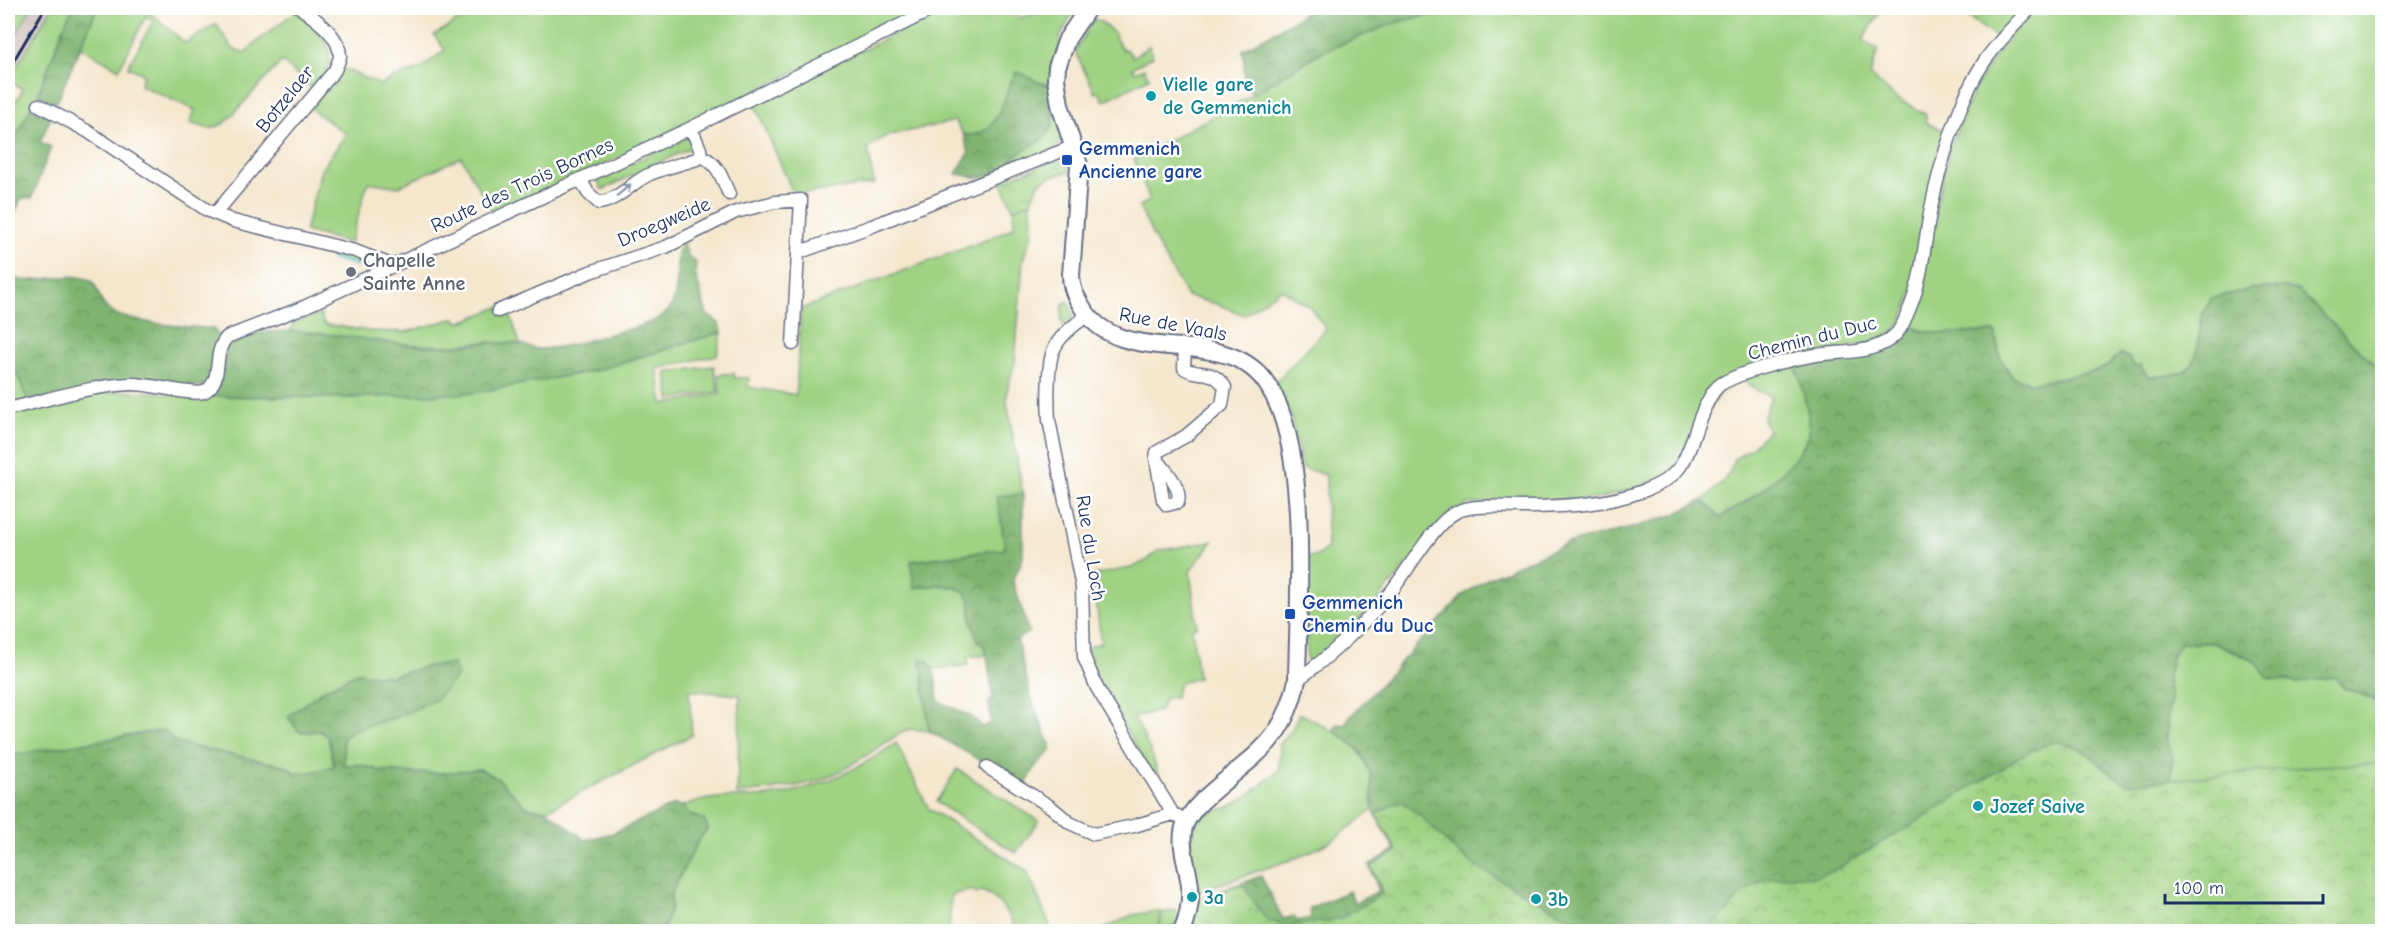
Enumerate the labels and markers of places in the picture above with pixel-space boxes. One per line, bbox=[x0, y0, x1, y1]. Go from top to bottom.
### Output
place label: Vielle gare de Gemmenich bbox=[1163, 73, 1292, 119]
marker: Vielle gare de Gemmenich bbox=[1144, 89, 1158, 103]
place label: Gemmenich Ancienne gare bbox=[1079, 137, 1202, 183]
marker: Gemmenich Ancienne gare bbox=[1060, 153, 1074, 167]
place label: Chapelle Sainte Anne bbox=[363, 249, 466, 295]
marker: Chapelle Sainte Anne bbox=[344, 265, 358, 279]
place label: Gemmenich Chemin du Duc bbox=[1302, 591, 1434, 637]
marker: Gemmenich Chemin du Duc bbox=[1283, 607, 1297, 621]
place label: Jozef Saive bbox=[1990, 795, 2085, 818]
marker: Jozef Saive bbox=[1971, 799, 1985, 813]
place label: 3a bbox=[1204, 886, 1224, 909]
place label: 3b bbox=[1548, 888, 1568, 911]
marker: 3a bbox=[1185, 890, 1199, 904]
marker: 3b bbox=[1529, 892, 1543, 906]

